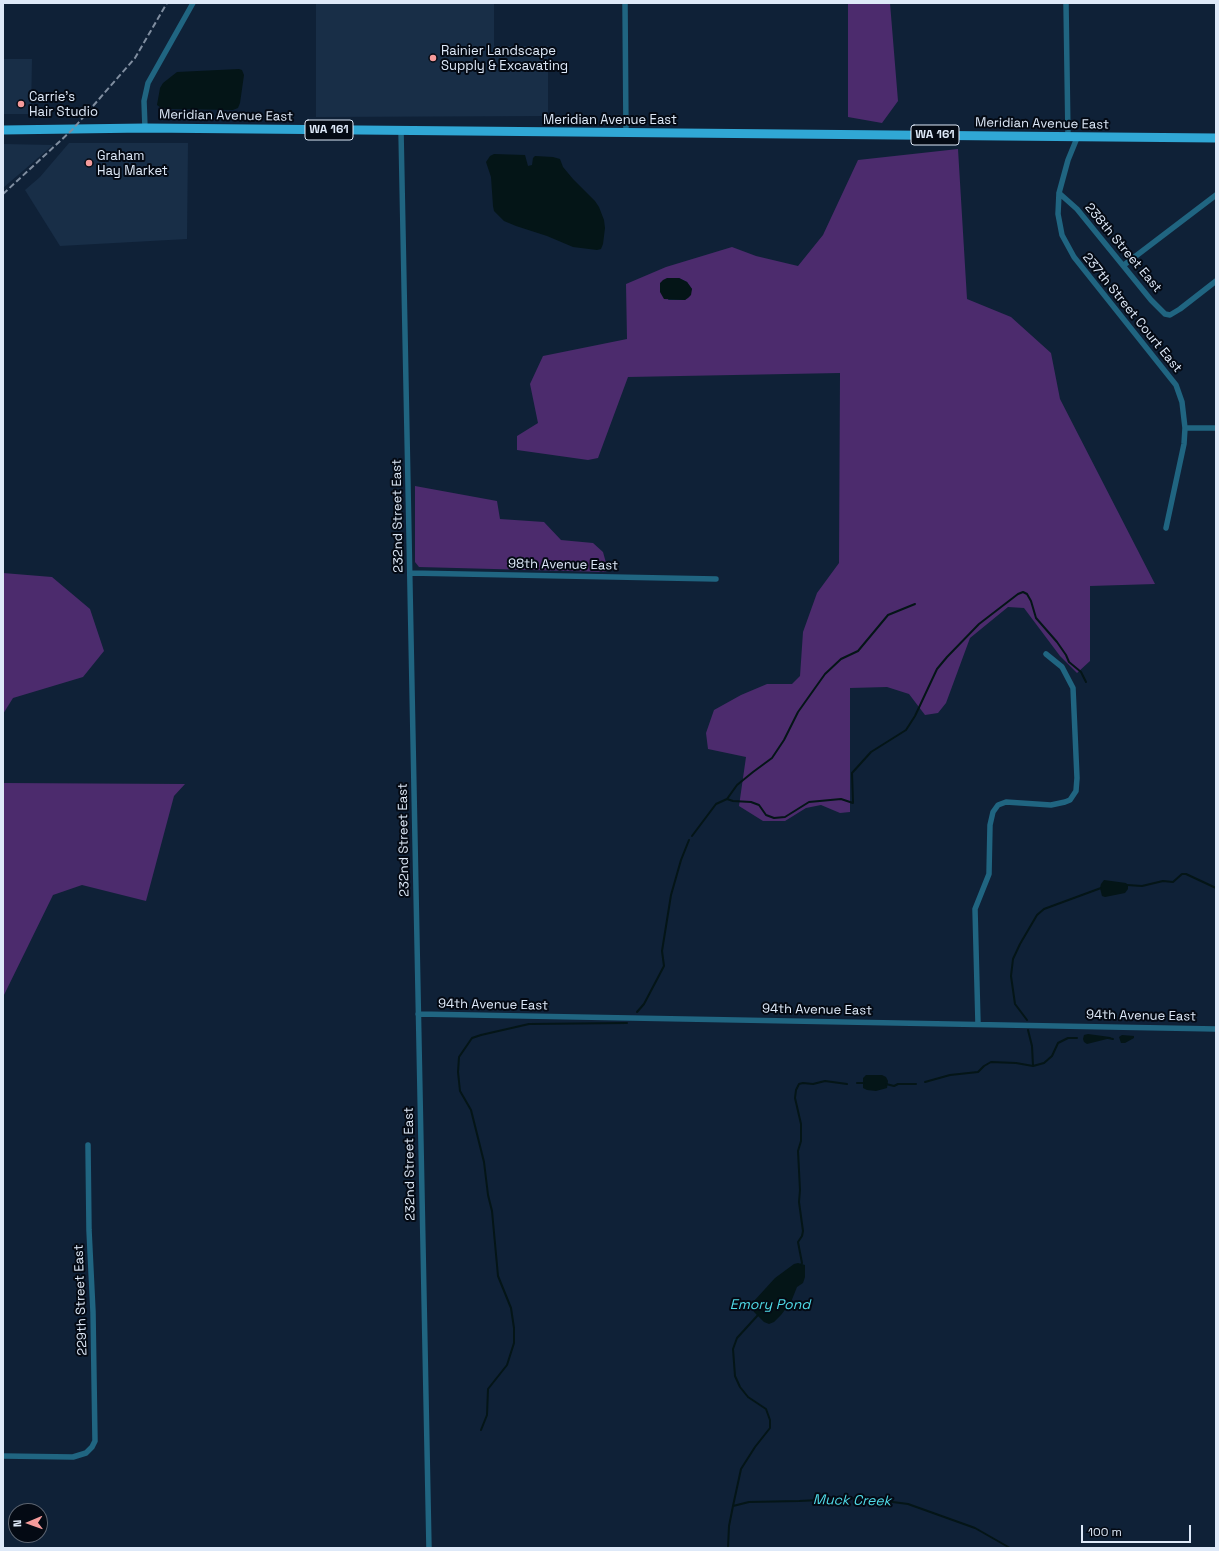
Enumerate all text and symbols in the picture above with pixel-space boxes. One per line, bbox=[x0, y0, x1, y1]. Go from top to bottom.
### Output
place label: Rainier Landscape Supply & Excavating bbox=[441, 43, 568, 74]
marker: Rainier Landscape Supply & Excavating bbox=[428, 53, 438, 63]
place label: Carrie's Hair Studio bbox=[29, 89, 98, 120]
marker: Carrie's Hair Studio bbox=[16, 99, 26, 109]
street label: Meridian Avenue East bbox=[159, 107, 293, 125]
street label: Meridian Avenue East bbox=[543, 112, 677, 128]
street label: Meridian Avenue East bbox=[975, 115, 1109, 133]
road number: WA 161 bbox=[305, 120, 353, 140]
road number: WA 161 bbox=[911, 125, 959, 145]
place label: Graham Hay Market bbox=[97, 148, 168, 179]
marker: Graham Hay Market bbox=[84, 158, 94, 168]
street label: 238th Street East bbox=[1081, 200, 1165, 296]
street label: 237th Street Court East bbox=[1079, 250, 1185, 376]
street label: 232nd Street East bbox=[389, 459, 407, 573]
street label: 98th Avenue East bbox=[508, 556, 618, 574]
street label: 232nd Street East bbox=[395, 783, 413, 897]
street label: 94th Avenue East bbox=[438, 996, 548, 1014]
street label: 94th Avenue East bbox=[762, 1001, 872, 1019]
street label: 94th Avenue East bbox=[1086, 1007, 1196, 1025]
street label: 232nd Street East bbox=[401, 1107, 419, 1221]
street label: 229th Street East bbox=[71, 1244, 91, 1356]
water label: Emory Pond bbox=[730, 1297, 810, 1313]
water label: Muck Creek bbox=[813, 1492, 891, 1510]
north arrow bbox=[8, 1503, 48, 1543]
scale bar bbox=[1083, 1517, 1193, 1543]
text: N bbox=[10, 1519, 24, 1527]
text: 100 m bbox=[1088, 1524, 1122, 1540]

